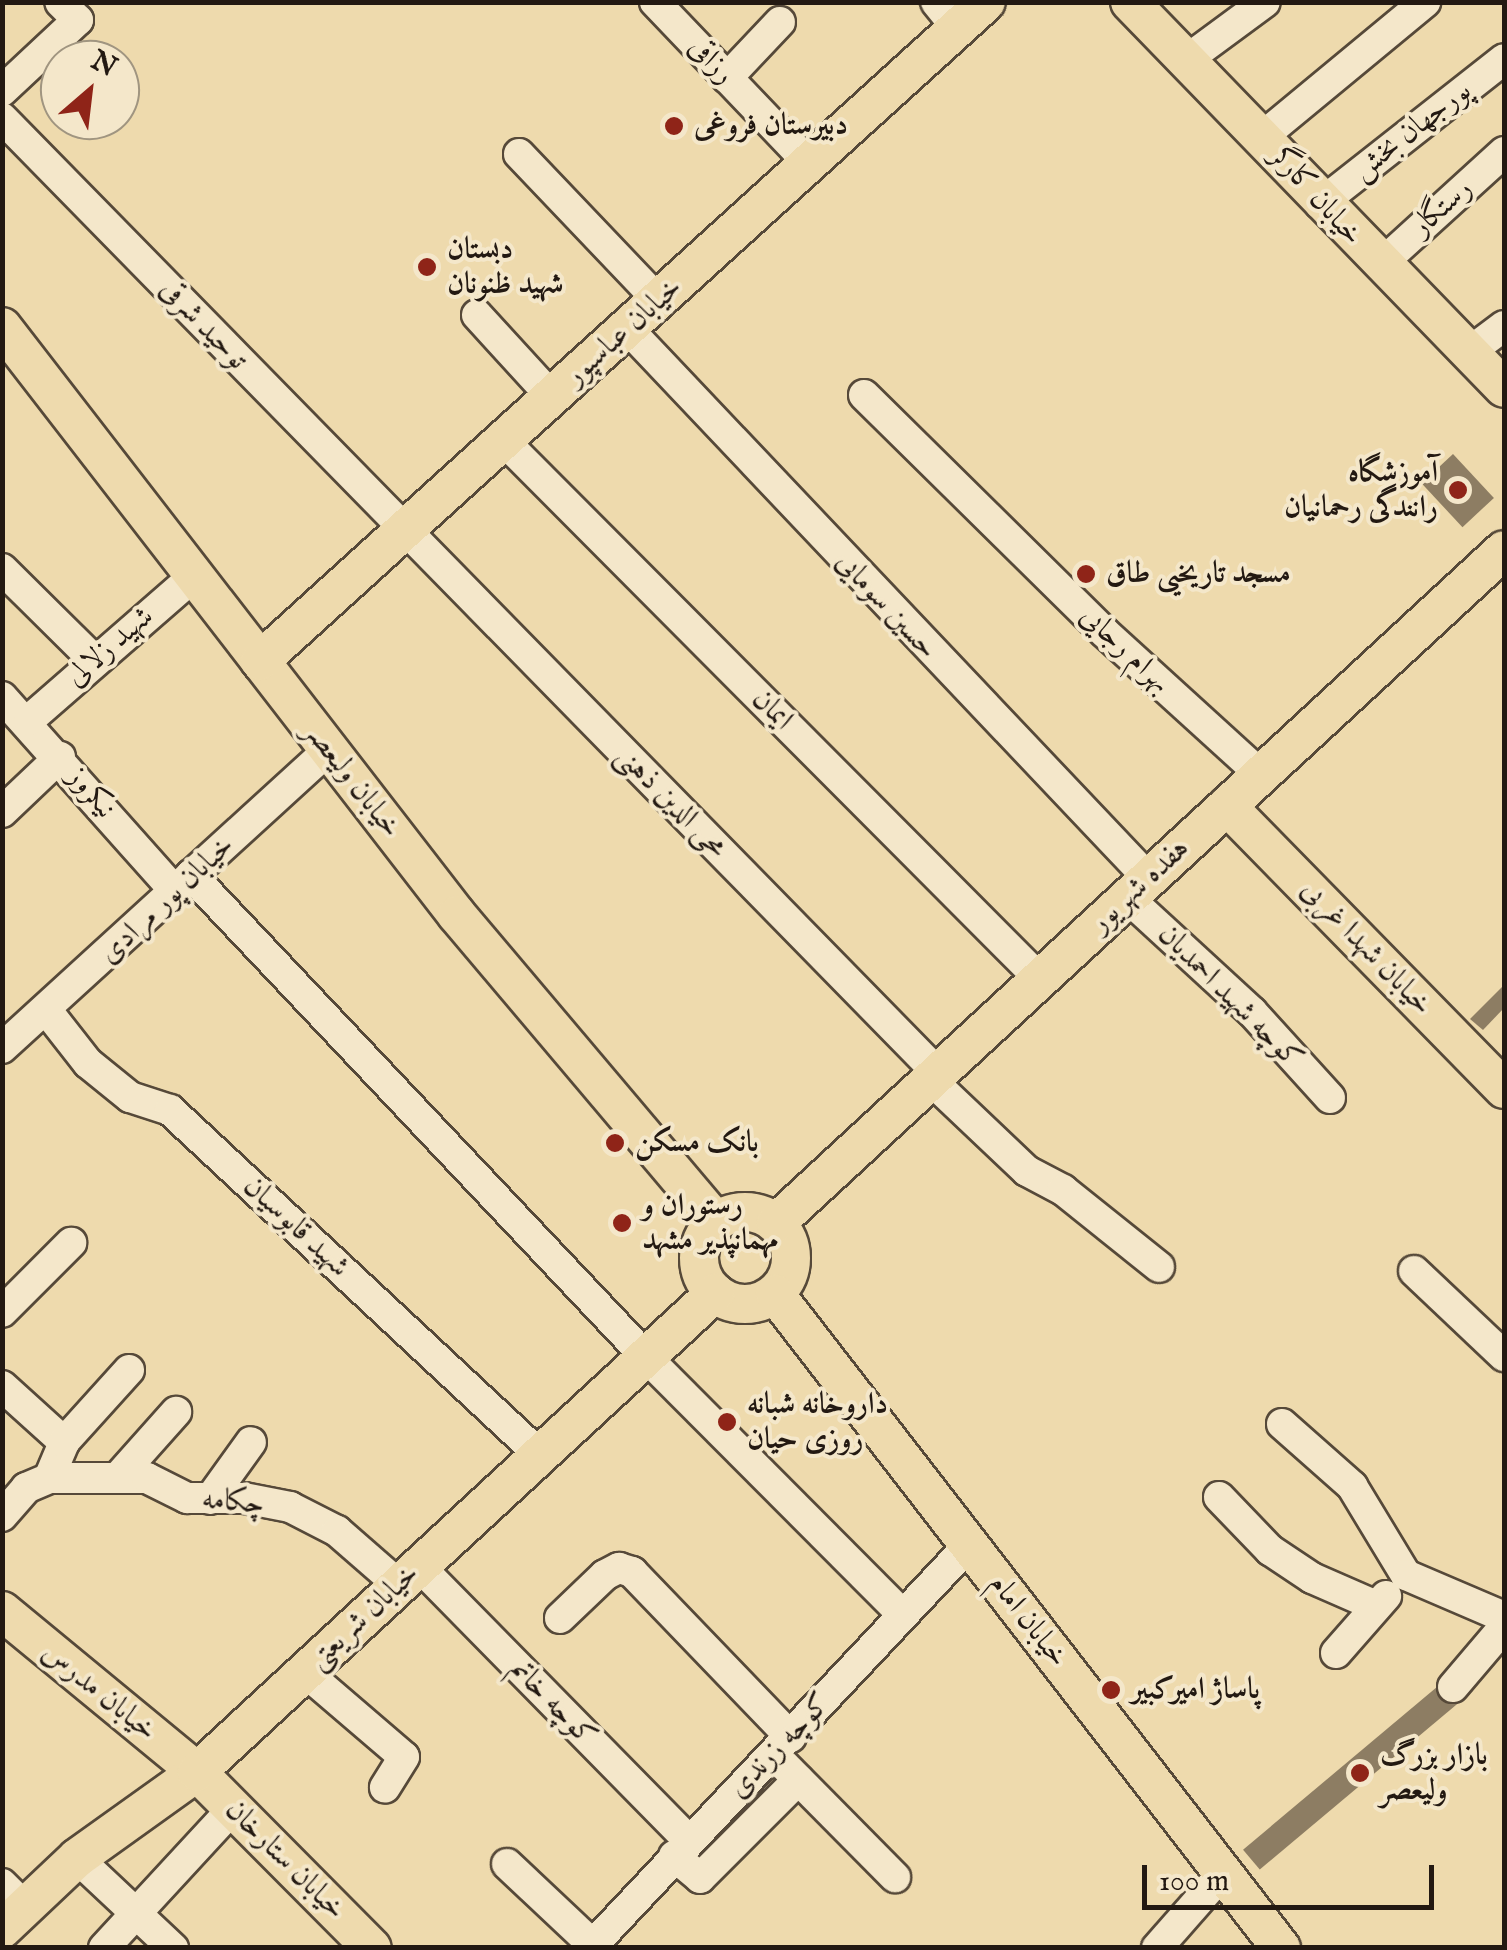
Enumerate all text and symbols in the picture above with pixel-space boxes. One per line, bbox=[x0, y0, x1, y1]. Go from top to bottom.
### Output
street label: رزاقی bbox=[680, 30, 742, 92]
north arrow bbox=[40, 40, 140, 140]
text: N bbox=[84, 44, 122, 86]
street label: پورجهان بخش bbox=[1345, 73, 1479, 189]
place label: دبیرستان فروغی bbox=[694, 108, 848, 144]
marker: دبیرستان فروغی bbox=[663, 115, 685, 137]
street label: خیابان کارگر bbox=[1262, 139, 1370, 253]
street label: رستگار bbox=[1404, 171, 1480, 245]
place label: دبستان شهید ظنونان bbox=[447, 232, 564, 302]
marker: دبستان شهید ظنونان bbox=[416, 256, 438, 278]
street label: خیابان عباسپور bbox=[558, 270, 690, 394]
street label: توحید شرقی bbox=[151, 272, 255, 378]
place label: آموزشگاه رانندگی رحمانیان bbox=[1284, 455, 1438, 526]
marker: آموزشگاه رانندگی رحمانیان bbox=[1447, 479, 1469, 501]
street label: حسین سومایی bbox=[827, 545, 945, 667]
place label: مسجد تاریخیی طاق bbox=[1106, 556, 1291, 592]
marker: مسجد تاریخیی طاق bbox=[1075, 563, 1097, 585]
street label: شهید زلالی bbox=[59, 599, 161, 695]
street label: بهرام رجایی bbox=[1072, 599, 1178, 701]
street label: ایمان bbox=[744, 682, 800, 738]
street label: خیابان ولیعصر bbox=[295, 715, 409, 845]
street label: محی الدین ذهنی bbox=[607, 738, 735, 866]
street label: نیکروز bbox=[59, 760, 123, 826]
street label: خیابان پور مرادی bbox=[92, 828, 242, 972]
street label: هفده شهریور bbox=[1083, 831, 1197, 941]
street label: خیابان شهدا غربی bbox=[1292, 873, 1440, 1023]
street label: کوچه شهید احمدیان bbox=[1150, 917, 1310, 1077]
place label: بانک مسکن bbox=[635, 1125, 759, 1161]
marker: بانک مسکن bbox=[604, 1132, 626, 1154]
street label: شهید قابوسیان bbox=[235, 1169, 357, 1285]
place label: رستوران و مهمانپذیر مشهد bbox=[642, 1188, 778, 1258]
marker: رستوران و مهمانپذیر مشهد bbox=[611, 1212, 633, 1234]
place label: داروخانه شبانه روزی حیان bbox=[747, 1387, 888, 1458]
marker: داروخانه شبانه روزی حیان bbox=[716, 1411, 738, 1433]
street label: چکامه bbox=[200, 1482, 266, 1522]
street label: خیابان شریعتی bbox=[301, 1556, 427, 1678]
street label: خیابان امام bbox=[980, 1567, 1076, 1675]
street label: خیابان مدرس bbox=[34, 1635, 164, 1749]
street label: کوچه خاتم bbox=[502, 1651, 604, 1755]
place label: پاساژ امیرکبیر bbox=[1131, 1672, 1260, 1708]
marker: پاساژ امیرکبیر bbox=[1100, 1679, 1122, 1701]
street label: کوچه زرندی bbox=[721, 1686, 839, 1806]
place label: بازار بزرگ ولیعصر bbox=[1380, 1738, 1488, 1808]
marker: بازار بزرگ ولیعصر bbox=[1349, 1762, 1371, 1784]
street label: خیابان ستارخان bbox=[217, 1792, 353, 1928]
scale bar bbox=[1147, 1845, 1440, 1907]
text: 100 m bbox=[1159, 1863, 1229, 1901]

